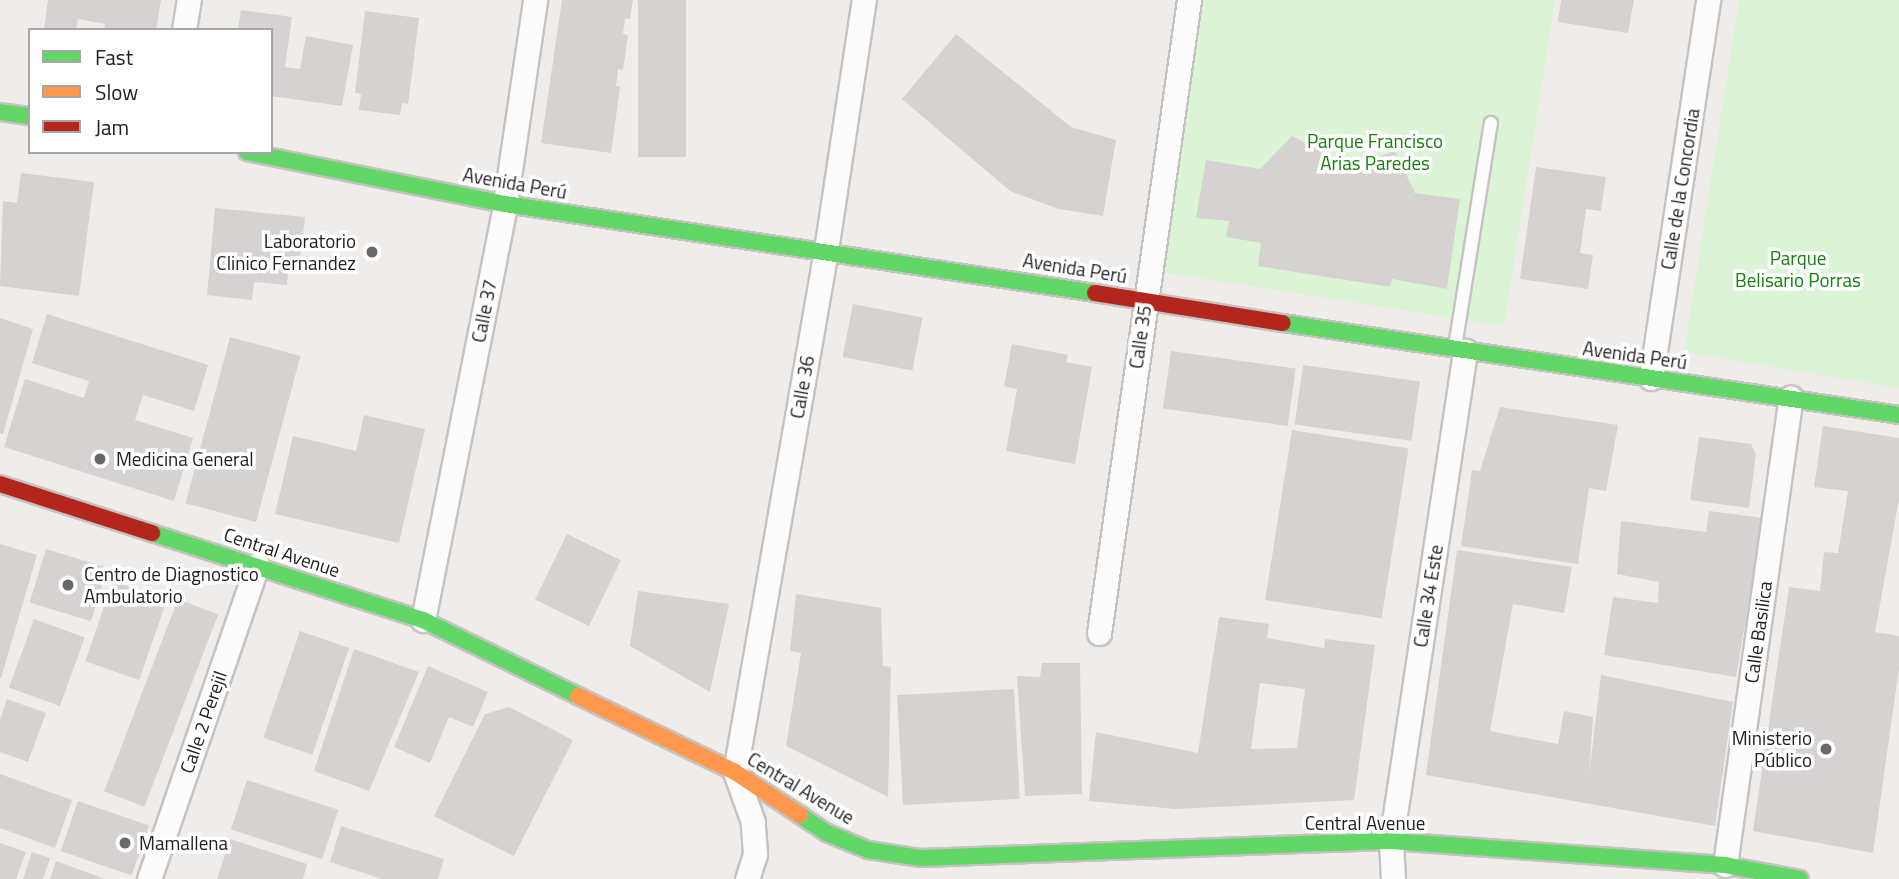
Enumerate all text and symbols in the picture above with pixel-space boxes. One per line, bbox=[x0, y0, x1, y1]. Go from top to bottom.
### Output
legend bbox=[28, 28, 273, 154]
text: Fast bbox=[95, 41, 133, 73]
text: Slow bbox=[95, 76, 138, 108]
street label: Calle de la Concordia bbox=[1656, 107, 1704, 271]
text: Jam bbox=[95, 111, 129, 143]
park label: Parque Francisco Arias Paredes bbox=[1307, 130, 1443, 174]
street label: Avenida Perú bbox=[461, 163, 569, 203]
place label: Laboratorio Clinico Fernandez bbox=[216, 230, 356, 274]
marker: Laboratorio Clinico Fernandez bbox=[362, 242, 382, 262]
park label: Parque Belisario Porras bbox=[1735, 247, 1861, 291]
street label: Avenida Perú bbox=[1021, 249, 1129, 287]
street label: Calle 37 bbox=[467, 278, 501, 344]
street label: Calle 35 bbox=[1124, 304, 1156, 370]
street label: Avenida Perú bbox=[1581, 336, 1689, 374]
street label: Calle 36 bbox=[785, 354, 819, 420]
place label: Medicina General bbox=[116, 448, 254, 470]
marker: Medicina General bbox=[90, 449, 110, 469]
street label: Central Avenue bbox=[221, 523, 343, 581]
street label: Calle 34 Este bbox=[1409, 543, 1447, 649]
place label: Centro de Diagnostico Ambulatorio bbox=[84, 563, 259, 607]
marker: Centro de Diagnostico Ambulatorio bbox=[58, 575, 78, 595]
street label: Calle Basilica bbox=[1740, 579, 1776, 685]
street label: Calle 2 Perejil bbox=[175, 668, 231, 776]
place label: Ministerio Público bbox=[1732, 727, 1812, 771]
marker: Ministerio Público bbox=[1818, 741, 1834, 757]
street label: Central Avenue bbox=[743, 747, 859, 829]
street label: Central Avenue bbox=[1305, 812, 1425, 834]
place label: Mamallena bbox=[139, 832, 228, 854]
marker: Mamallena bbox=[117, 835, 133, 851]

